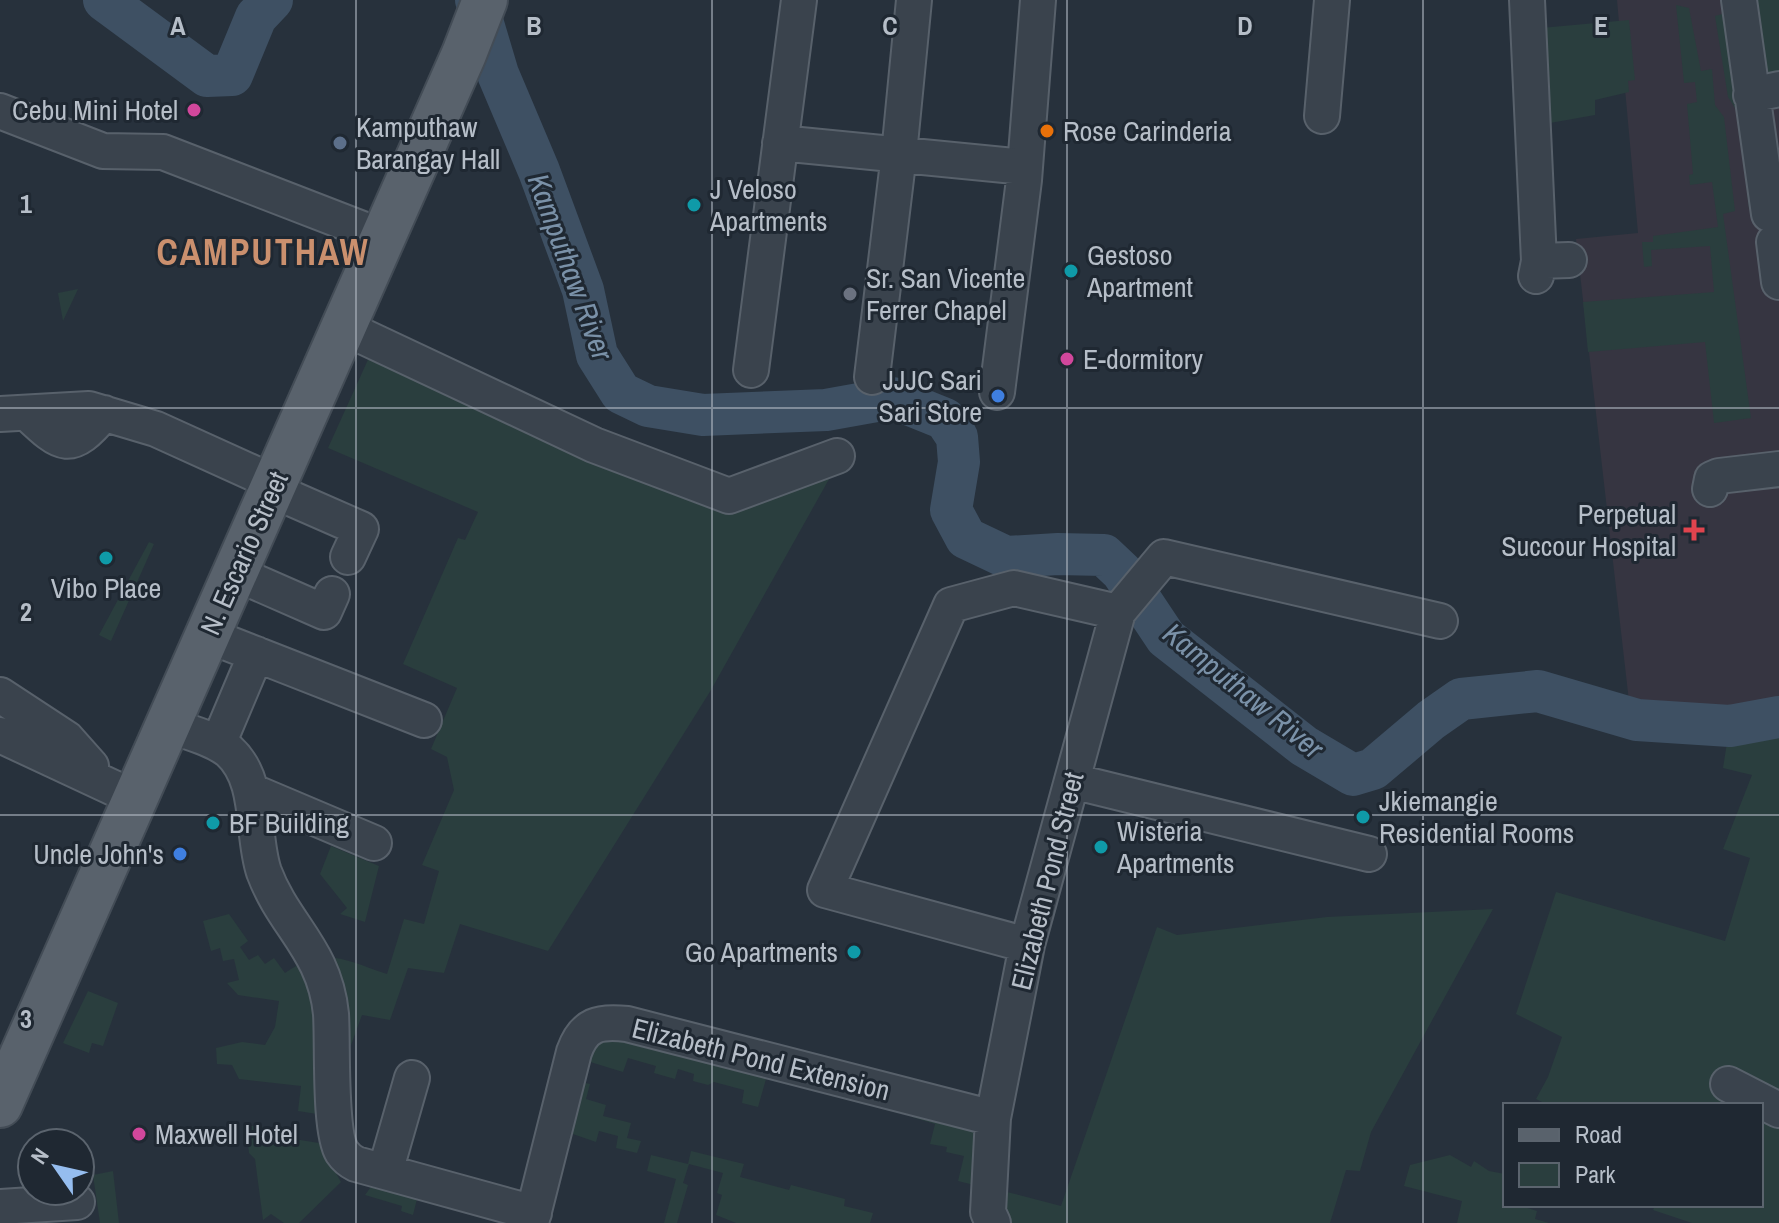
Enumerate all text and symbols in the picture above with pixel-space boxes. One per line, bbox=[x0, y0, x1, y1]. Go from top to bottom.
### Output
text: A bbox=[170, 8, 186, 43]
text: B bbox=[526, 8, 542, 43]
text: C bbox=[882, 8, 898, 43]
text: D bbox=[1237, 8, 1253, 43]
text: E bbox=[1594, 8, 1608, 43]
place label: Cebu Mini Hotel bbox=[12, 91, 178, 129]
marker: Cebu Mini Hotel bbox=[185, 101, 203, 119]
place label: Kamputhaw Barangay Hall bbox=[356, 108, 500, 178]
place label: Rose Carinderia bbox=[1063, 112, 1232, 150]
marker: Rose Carinderia bbox=[1038, 122, 1056, 140]
marker: Kamputhaw Barangay Hall bbox=[331, 134, 349, 152]
water label: Kamputhaw River bbox=[519, 168, 623, 366]
place label: J Veloso Apartments bbox=[709, 170, 827, 240]
text: 1 bbox=[20, 186, 32, 221]
marker: J Veloso Apartments bbox=[685, 196, 703, 214]
district label: CAMPUTHAW bbox=[156, 228, 370, 276]
place label: Gestoso Apartment bbox=[1086, 236, 1193, 306]
place label: Sr. San Vicente Ferrer Chapel bbox=[866, 259, 1025, 329]
marker: Gestoso Apartment bbox=[1062, 262, 1080, 280]
marker: Sr. San Vicente Ferrer Chapel bbox=[841, 285, 859, 303]
place label: E-dormitory bbox=[1083, 340, 1203, 378]
marker: E-dormitory bbox=[1058, 350, 1076, 368]
place label: JJJC Sari Sari Store bbox=[879, 361, 982, 431]
marker: JJJC Sari Sari Store bbox=[989, 387, 1007, 405]
street label: N. Escario Street bbox=[191, 465, 297, 641]
place label: Perpetual Succour Hospital bbox=[1501, 495, 1676, 565]
marker: Perpetual Succour Hospital bbox=[1683, 519, 1705, 541]
marker: Vibo Place bbox=[97, 549, 115, 567]
place label: Vibo Place bbox=[51, 569, 161, 607]
text: 2 bbox=[20, 594, 32, 629]
water label: Kamputhaw River bbox=[1155, 613, 1333, 768]
street label: Elizabeth Pond Street bbox=[1002, 768, 1092, 994]
place label: Jkiemangie Residential Rooms bbox=[1379, 782, 1574, 852]
place label: BF Building bbox=[229, 804, 349, 842]
marker: Jkiemangie Residential Rooms bbox=[1354, 808, 1372, 826]
place label: Wisteria Apartments bbox=[1116, 812, 1234, 882]
marker: BF Building bbox=[204, 814, 222, 832]
place label: Uncle John's bbox=[33, 835, 164, 873]
marker: Wisteria Apartments bbox=[1092, 838, 1110, 856]
marker: Uncle John's bbox=[171, 845, 189, 863]
place label: Go Apartments bbox=[685, 933, 838, 971]
marker: Go Apartments bbox=[845, 943, 863, 961]
text: 3 bbox=[20, 1001, 32, 1036]
street label: Elizabeth Pond Extension bbox=[628, 1009, 894, 1109]
legend bbox=[1503, 1103, 1763, 1207]
place label: Maxwell Hotel bbox=[155, 1115, 298, 1153]
text: Road bbox=[1575, 1118, 1622, 1150]
marker: Maxwell Hotel bbox=[130, 1125, 148, 1143]
north arrow bbox=[16, 1127, 96, 1207]
text: N bbox=[23, 1142, 55, 1170]
text: Park bbox=[1575, 1158, 1616, 1190]

